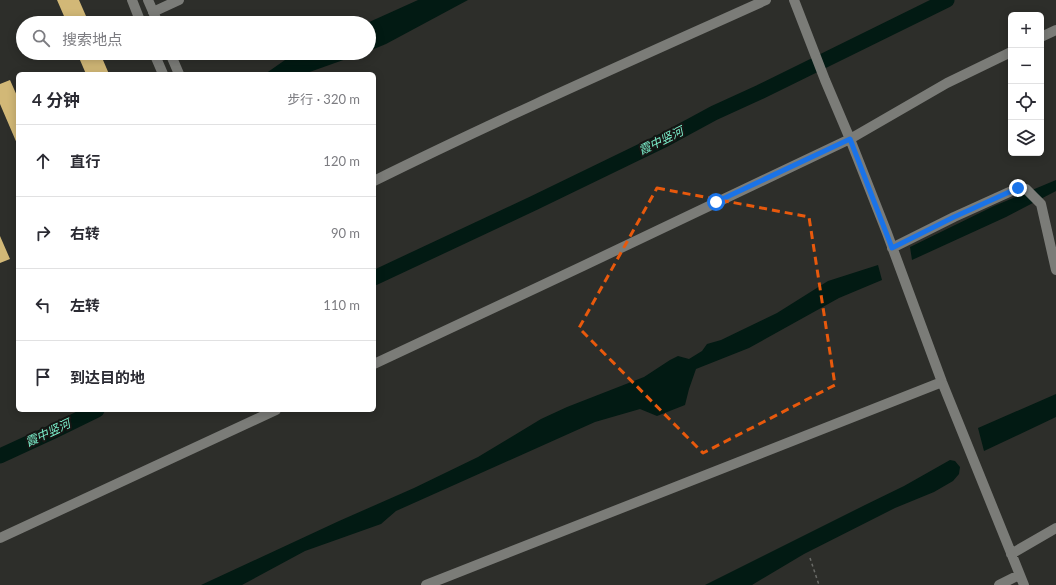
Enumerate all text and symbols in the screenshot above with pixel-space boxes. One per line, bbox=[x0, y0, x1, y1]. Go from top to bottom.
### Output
map controls bbox=[1008, 12, 1044, 156]
button: + bbox=[1008, 12, 1044, 48]
search box bbox=[16, 16, 376, 60]
icon: search bbox=[30, 27, 52, 49]
text: 搜索地点 bbox=[62, 30, 122, 48]
button: − bbox=[1008, 48, 1044, 84]
button: locate bbox=[1008, 84, 1044, 120]
text: 4 分钟 bbox=[32, 89, 80, 110]
text: 步行 · 320 m bbox=[287, 91, 360, 107]
button: layers bbox=[1008, 120, 1044, 156]
water label: 霞中竖河 bbox=[636, 122, 687, 158]
icon: ahead bbox=[32, 150, 54, 172]
text: 直行 bbox=[70, 152, 100, 170]
text: 120 m bbox=[323, 153, 360, 169]
route end bbox=[1009, 179, 1027, 197]
route start bbox=[707, 193, 725, 211]
icon: right bbox=[32, 222, 54, 244]
text: 右转 bbox=[70, 224, 100, 242]
text: 90 m bbox=[331, 225, 360, 241]
icon: left bbox=[32, 294, 54, 316]
text: 左转 bbox=[70, 296, 100, 314]
text: 110 m bbox=[323, 297, 360, 313]
icon: arrive bbox=[32, 366, 54, 388]
text: 到达目的地 bbox=[70, 368, 145, 386]
water label: 霞中竖河 bbox=[23, 415, 75, 449]

